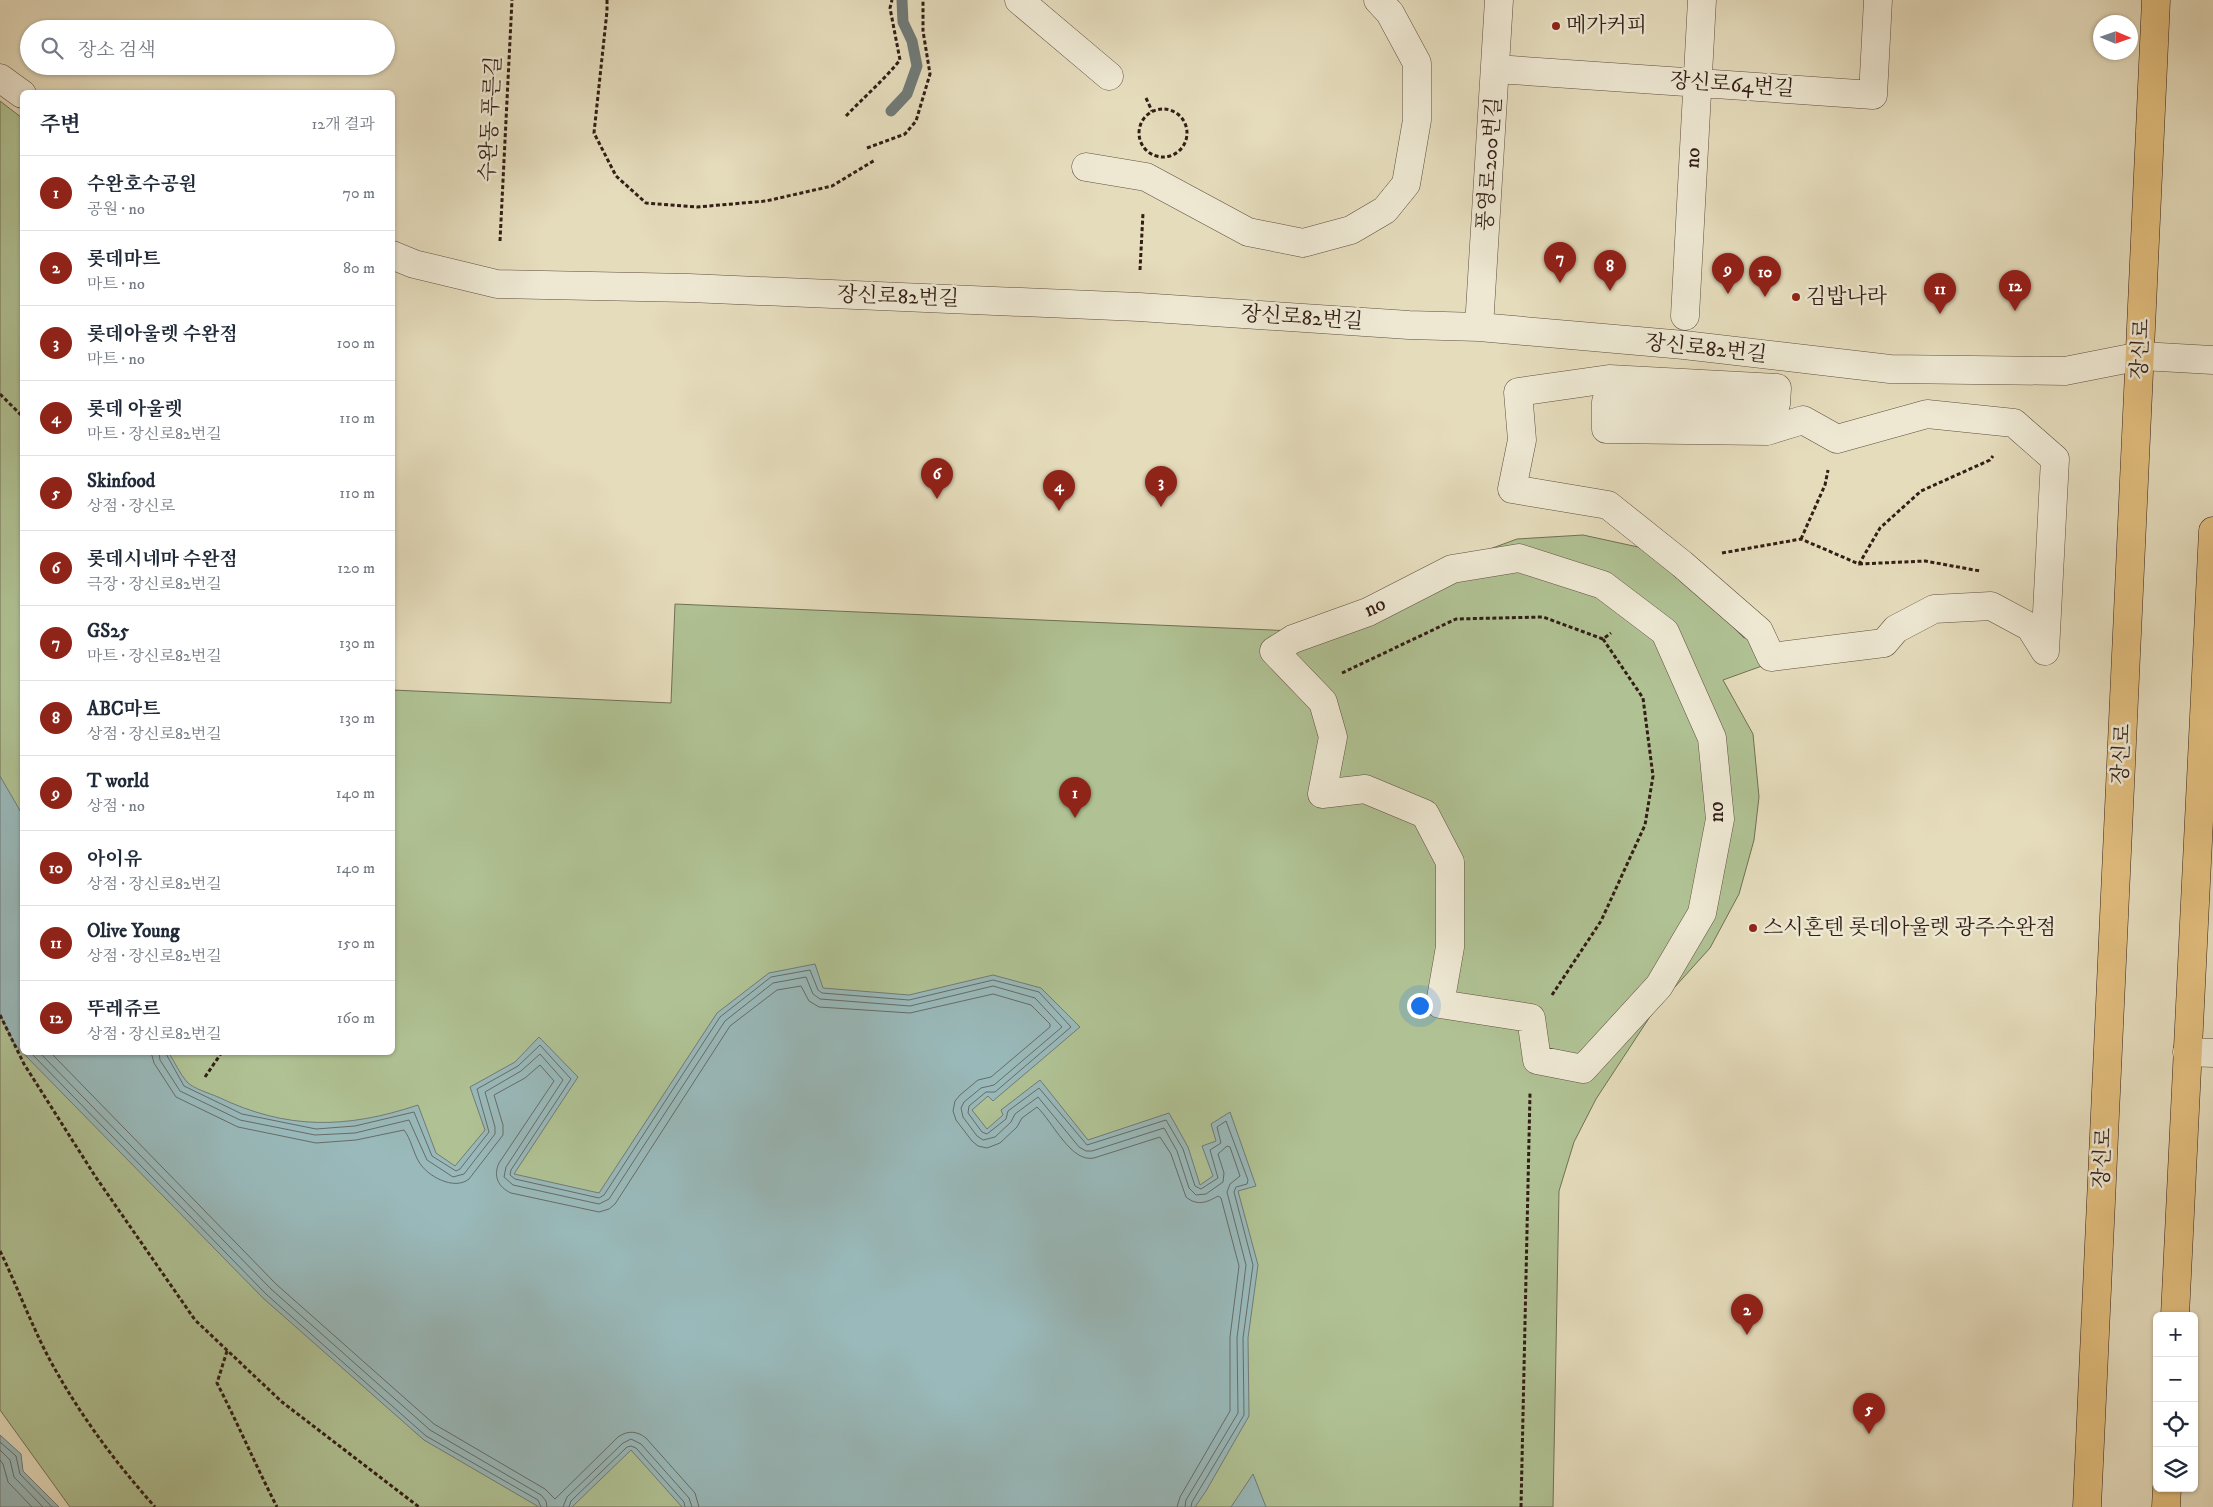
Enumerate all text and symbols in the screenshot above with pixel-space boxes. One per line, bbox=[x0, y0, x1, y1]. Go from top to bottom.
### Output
place label: 메가커피 bbox=[1566, 13, 1647, 39]
north arrow bbox=[2093, 15, 2138, 60]
search box bbox=[20, 20, 395, 75]
marker: 메가커피 bbox=[1550, 20, 1562, 32]
icon: search bbox=[38, 34, 66, 62]
text: 장소 검색 bbox=[78, 39, 156, 62]
street label: 수완동 푸른길 bbox=[475, 55, 507, 183]
street label: 장신로64번길 bbox=[1669, 68, 1795, 102]
street label: 풍영로200번길 bbox=[1472, 96, 1508, 232]
text: 주변 bbox=[40, 112, 81, 138]
text: 12개 결과 bbox=[311, 114, 375, 134]
street label: no bbox=[1679, 147, 1707, 169]
text: 수완호수공원 bbox=[87, 173, 197, 196]
text: 1 bbox=[53, 183, 59, 203]
text: 70 m bbox=[343, 183, 375, 203]
text: 공원 · no bbox=[87, 199, 145, 219]
pin: 7 bbox=[1544, 242, 1576, 283]
text: 롯데마트 bbox=[87, 248, 160, 271]
pin: 8 bbox=[1594, 250, 1626, 291]
pin: 9 bbox=[1712, 253, 1744, 294]
pin: 10 bbox=[1749, 256, 1781, 297]
text: 2 bbox=[52, 258, 60, 278]
text: 80 m bbox=[343, 258, 375, 278]
pin: 12 bbox=[1999, 270, 2031, 311]
pin: 11 bbox=[1924, 273, 1956, 314]
text: 마트 · no bbox=[87, 274, 145, 294]
street label: 장신로82번길 bbox=[836, 282, 960, 312]
place label: 김밥나라 bbox=[1806, 284, 1888, 310]
marker: 김밥나라 bbox=[1790, 291, 1802, 303]
street label: 장신로82번길 bbox=[1240, 301, 1364, 335]
street label: 장신로 bbox=[2126, 318, 2156, 380]
text: 롯데아울렛 수완점 bbox=[87, 323, 238, 346]
street label: 장신로82번길 bbox=[1644, 330, 1768, 368]
text: 3 bbox=[53, 333, 59, 353]
text: 100 m bbox=[337, 333, 375, 353]
text: 마트 · no bbox=[87, 349, 145, 369]
text: 롯데 아울렛 bbox=[87, 398, 183, 421]
text: 4 bbox=[51, 408, 61, 428]
text: 110 m bbox=[339, 408, 375, 428]
text: 마트 · 장신로82번길 bbox=[87, 424, 222, 444]
pin: 6 bbox=[921, 458, 953, 499]
pin: 3 bbox=[1145, 466, 1177, 507]
text: Skinfood bbox=[87, 470, 155, 493]
pin: 4 bbox=[1043, 470, 1075, 511]
text: 5 bbox=[52, 483, 60, 503]
text: 110 m bbox=[339, 483, 375, 503]
text: 상점 · 장신로 bbox=[87, 496, 175, 516]
text: 롯데시네마 수완점 bbox=[87, 548, 238, 571]
text: 6 bbox=[52, 558, 60, 578]
text: 120 m bbox=[337, 558, 375, 578]
text: 극장 · 장신로82번길 bbox=[87, 574, 222, 594]
street label: no bbox=[1360, 591, 1390, 623]
text: GS25 bbox=[87, 620, 129, 643]
text: 7 bbox=[52, 633, 60, 653]
text: 130 m bbox=[339, 633, 375, 653]
text: 마트 · 장신로82번길 bbox=[87, 646, 222, 666]
text: ABC마트 bbox=[87, 698, 160, 721]
text: 8 bbox=[52, 708, 60, 728]
text: 130 m bbox=[339, 708, 375, 728]
street label: 장신로 bbox=[2107, 723, 2137, 785]
text: 상점 · 장신로82번길 bbox=[87, 724, 222, 744]
text: T world bbox=[87, 770, 149, 793]
pin: 1 bbox=[1059, 777, 1091, 818]
text: 9 bbox=[52, 783, 60, 803]
text: 140 m bbox=[336, 783, 375, 803]
text: 상점 · no bbox=[87, 796, 145, 816]
street label: no bbox=[1704, 801, 1730, 823]
text: 아이유 bbox=[87, 848, 142, 871]
text: 10 bbox=[49, 858, 63, 878]
text: 140 m bbox=[336, 858, 375, 878]
text: 상점 · 장신로82번길 bbox=[87, 874, 222, 894]
place label: 스시혼텐 롯데아울렛 광주수완점 bbox=[1763, 915, 2056, 941]
text: Olive Young bbox=[87, 920, 180, 943]
marker: 스시혼텐 롯데아울렛 광주수완점 bbox=[1747, 922, 1759, 934]
text: 11 bbox=[50, 933, 62, 953]
text: 150 m bbox=[337, 933, 375, 953]
text: 상점 · 장신로82번길 bbox=[87, 946, 222, 966]
your location bbox=[1407, 993, 1433, 1019]
text: 뚜레쥬르 bbox=[87, 998, 160, 1021]
text: 12 bbox=[49, 1008, 63, 1028]
text: 160 m bbox=[337, 1008, 375, 1028]
text: 상점 · 장신로82번길 bbox=[87, 1024, 222, 1044]
street label: 장신로 bbox=[2088, 1127, 2118, 1189]
pin: 2 bbox=[1731, 1294, 1763, 1335]
map controls bbox=[2153, 1312, 2198, 1492]
button: + bbox=[2153, 1312, 2198, 1357]
button: − bbox=[2153, 1357, 2198, 1402]
pin: 5 bbox=[1853, 1393, 1885, 1434]
button: locate bbox=[2153, 1402, 2198, 1447]
button: layers bbox=[2153, 1447, 2198, 1492]

